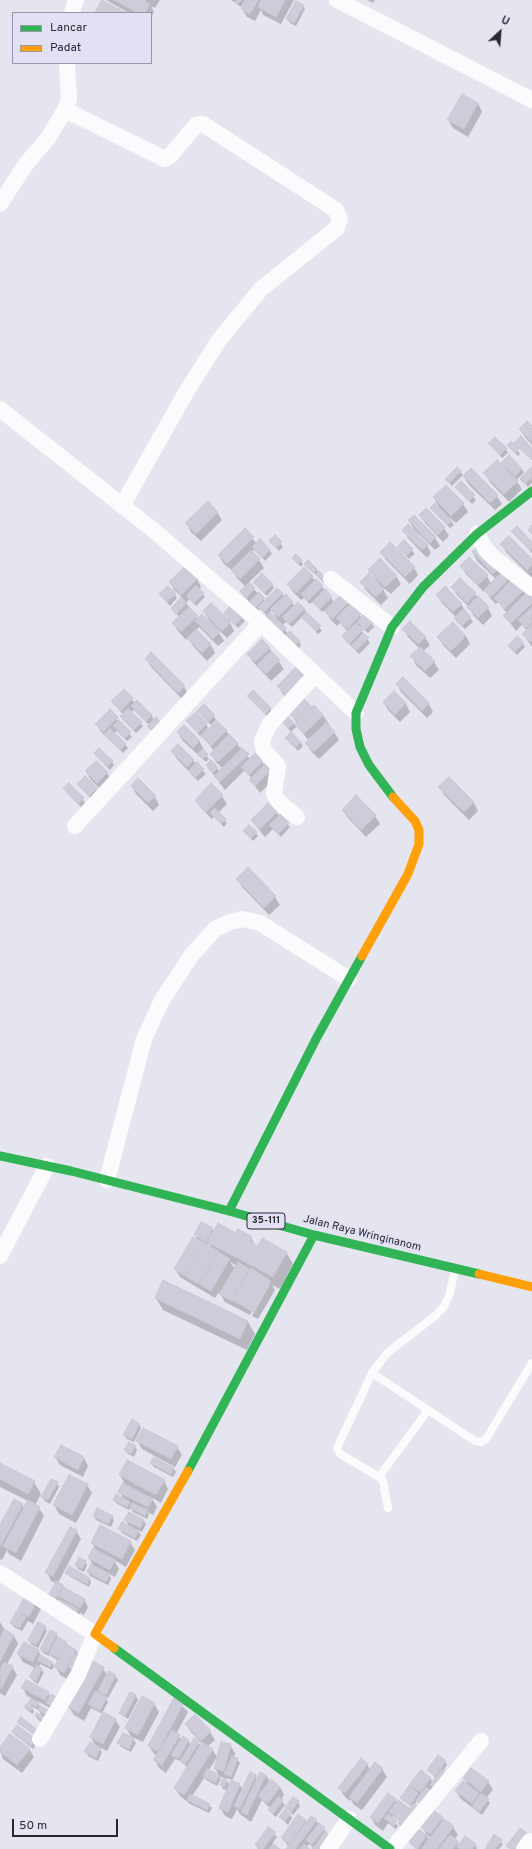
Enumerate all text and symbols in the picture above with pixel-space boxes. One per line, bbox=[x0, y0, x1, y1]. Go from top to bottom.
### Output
legend bbox=[12, 12, 152, 64]
north arrow bbox=[480, 12, 520, 52]
text: U bbox=[499, 13, 512, 29]
text: Lancar bbox=[50, 20, 87, 36]
text: Padat bbox=[50, 40, 81, 56]
road number: 35-111 bbox=[247, 1213, 285, 1229]
street label: Jalan Raya Wringinanom bbox=[302, 1213, 422, 1255]
scale bar bbox=[14, 1811, 120, 1837]
text: 50 m bbox=[19, 1818, 47, 1834]

